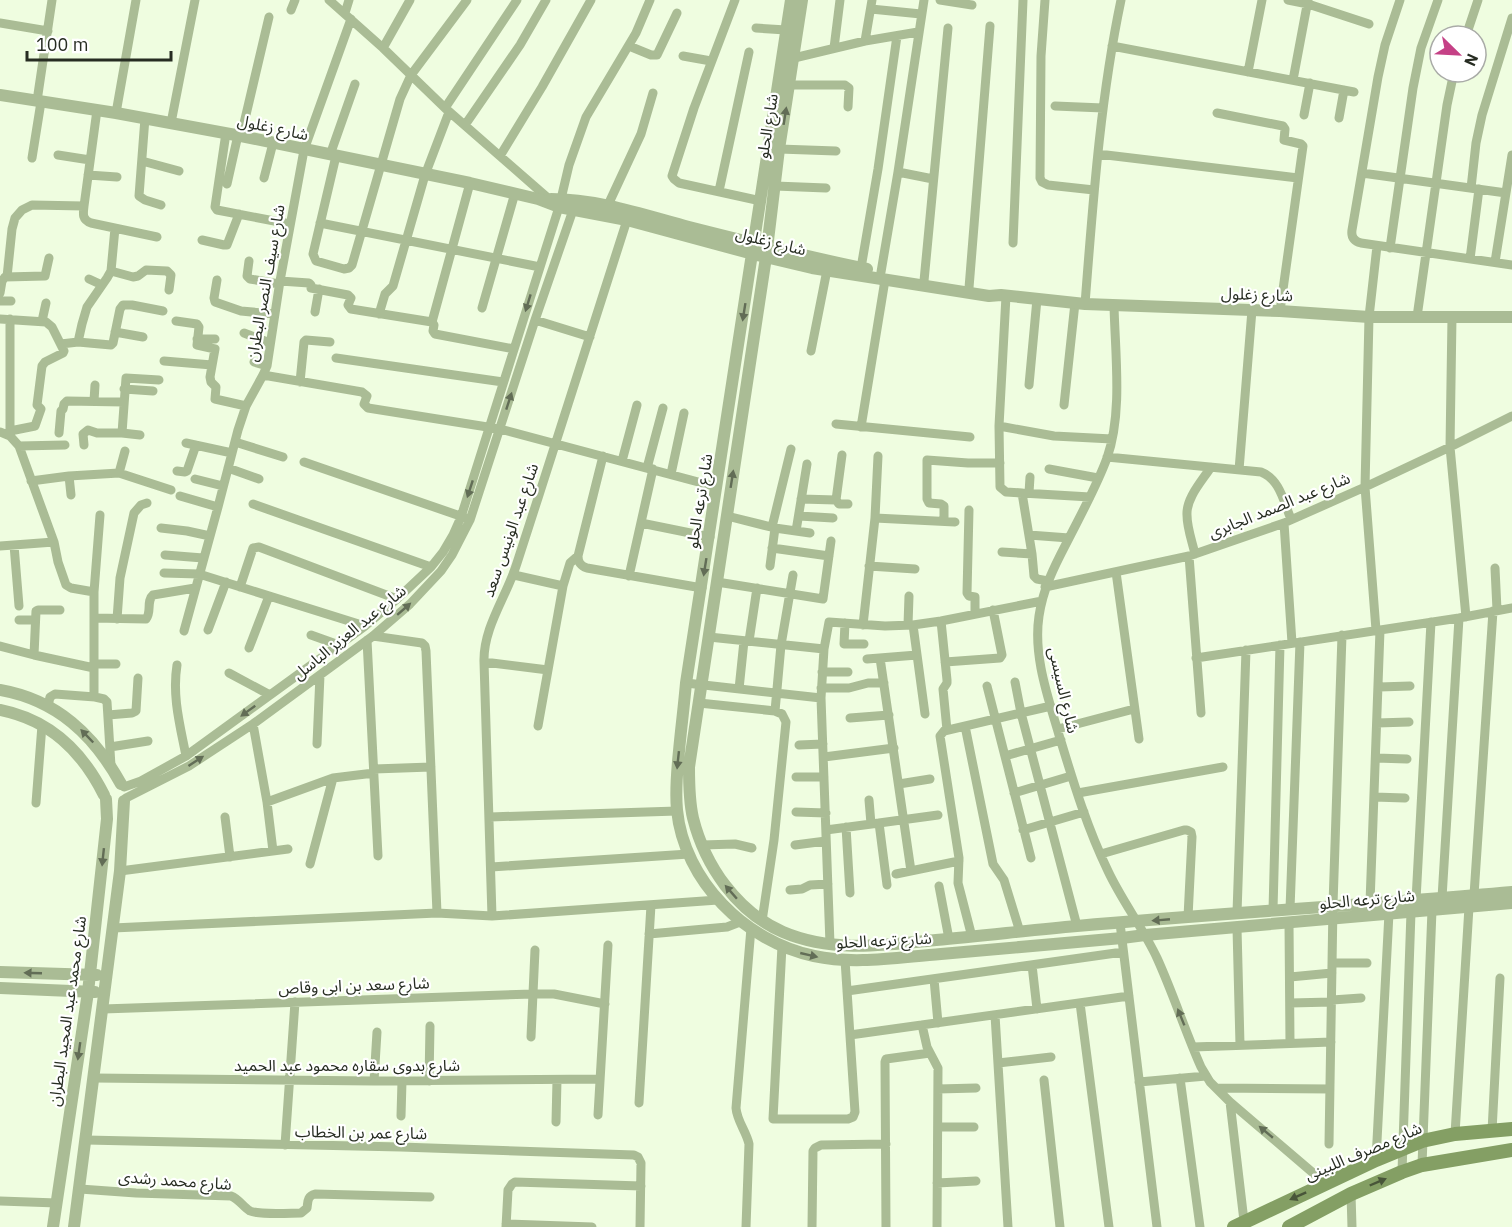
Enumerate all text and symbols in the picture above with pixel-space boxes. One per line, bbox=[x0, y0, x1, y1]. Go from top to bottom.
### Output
scale bar bbox=[27, 24, 171, 62]
north arrow bbox=[1428, 24, 1488, 84]
text: 100 m bbox=[36, 33, 88, 56]
text: N bbox=[1460, 51, 1483, 69]
street label: شارع الحلو bbox=[752, 92, 785, 160]
one-way arrow bbox=[780, 106, 789, 125]
street label: شارع زغلول bbox=[235, 110, 310, 147]
street label: شارع سيف النصر البطران bbox=[241, 203, 292, 364]
street label: شارع زغلول bbox=[733, 223, 808, 262]
street label: شارع زغلول bbox=[1221, 283, 1293, 308]
one-way arrow bbox=[523, 294, 533, 312]
one-way arrow bbox=[739, 303, 748, 322]
one-way arrow bbox=[505, 392, 514, 410]
street label: شارع ترعه الحلو bbox=[682, 452, 719, 550]
street label: شارع عبد الونيس سعد bbox=[478, 461, 545, 600]
street label: شارع عبد الصمد الجابرى bbox=[1205, 467, 1354, 545]
one-way arrow bbox=[728, 469, 737, 488]
one-way arrow bbox=[465, 480, 474, 498]
one-way arrow bbox=[701, 558, 710, 577]
street label: شارع عبد العزيز الباسل bbox=[288, 580, 412, 686]
one-way arrow bbox=[397, 602, 412, 616]
street label: شارع السيسى bbox=[1041, 645, 1084, 736]
one-way arrow bbox=[241, 705, 257, 717]
one-way arrow bbox=[80, 729, 94, 744]
one-way arrow bbox=[673, 751, 683, 770]
one-way arrow bbox=[188, 756, 204, 767]
one-way arrow bbox=[98, 848, 108, 867]
one-way arrow bbox=[725, 885, 738, 900]
street label: شارع ترعه الحلو bbox=[1318, 885, 1416, 916]
street label: شارع محمد عبد المجيد البطران bbox=[44, 914, 93, 1108]
one-way arrow bbox=[1151, 915, 1170, 925]
street label: شارع ترعه الحلو bbox=[836, 928, 933, 955]
one-way arrow bbox=[799, 950, 818, 960]
one-way arrow bbox=[23, 968, 42, 977]
street label: شارع سعد بن ابى وقاص bbox=[278, 972, 430, 1001]
one-way arrow bbox=[1176, 1008, 1185, 1026]
one-way arrow bbox=[75, 1041, 84, 1060]
street label: شارع بدوى سقاره محمود عبد الحميد bbox=[234, 1055, 460, 1078]
street label: شارع مصرف اللبينى bbox=[1301, 1117, 1426, 1187]
street label: شارع عمر بن الخطاب bbox=[295, 1121, 427, 1146]
one-way arrow bbox=[1258, 1126, 1274, 1139]
street label: شارع محمد رشدى bbox=[117, 1166, 232, 1197]
one-way arrow bbox=[1370, 1177, 1388, 1187]
one-way arrow bbox=[1290, 1192, 1307, 1201]

